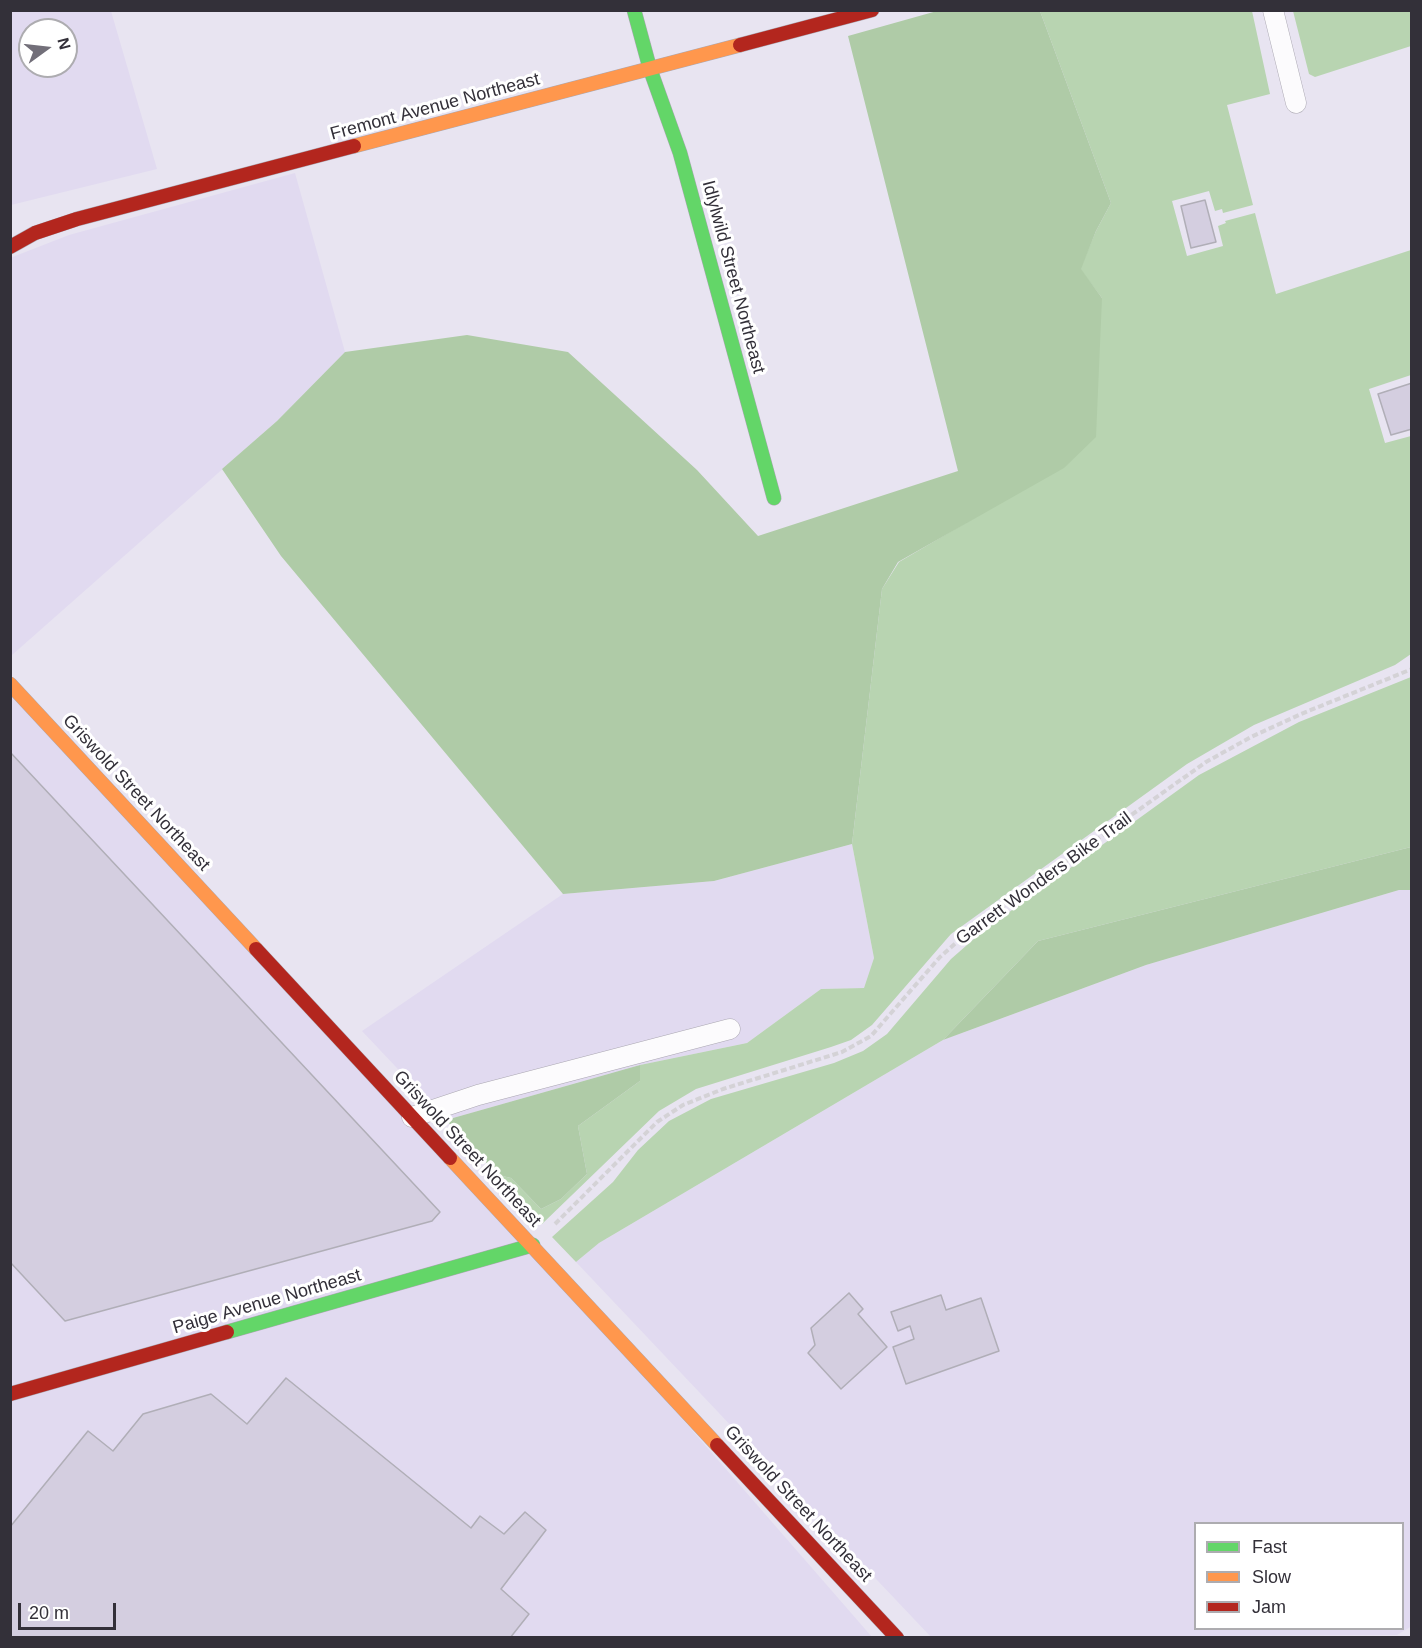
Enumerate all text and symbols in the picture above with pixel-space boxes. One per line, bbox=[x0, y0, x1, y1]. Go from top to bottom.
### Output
north arrow bbox=[18, 18, 78, 78]
text: N bbox=[54, 36, 74, 52]
street label: Fremont Avenue Northeast bbox=[328, 69, 542, 145]
street label: Idlylwild Street Northeast bbox=[697, 178, 769, 376]
street label: Griswold Street Northeast bbox=[58, 710, 214, 876]
street label: Garrett Wonders Bike Trail bbox=[952, 808, 1136, 950]
street label: Griswold Street Northeast bbox=[389, 1066, 545, 1232]
street label: Paige Avenue Northeast bbox=[170, 1265, 364, 1339]
street label: Griswold Street Northeast bbox=[720, 1421, 876, 1587]
legend bbox=[1194, 1522, 1404, 1630]
text: Fast bbox=[1252, 1537, 1287, 1557]
text: Slow bbox=[1252, 1567, 1291, 1587]
scale bar bbox=[21, 1591, 118, 1629]
text: Jam bbox=[1252, 1597, 1286, 1617]
text: 20 m bbox=[29, 1603, 69, 1623]

